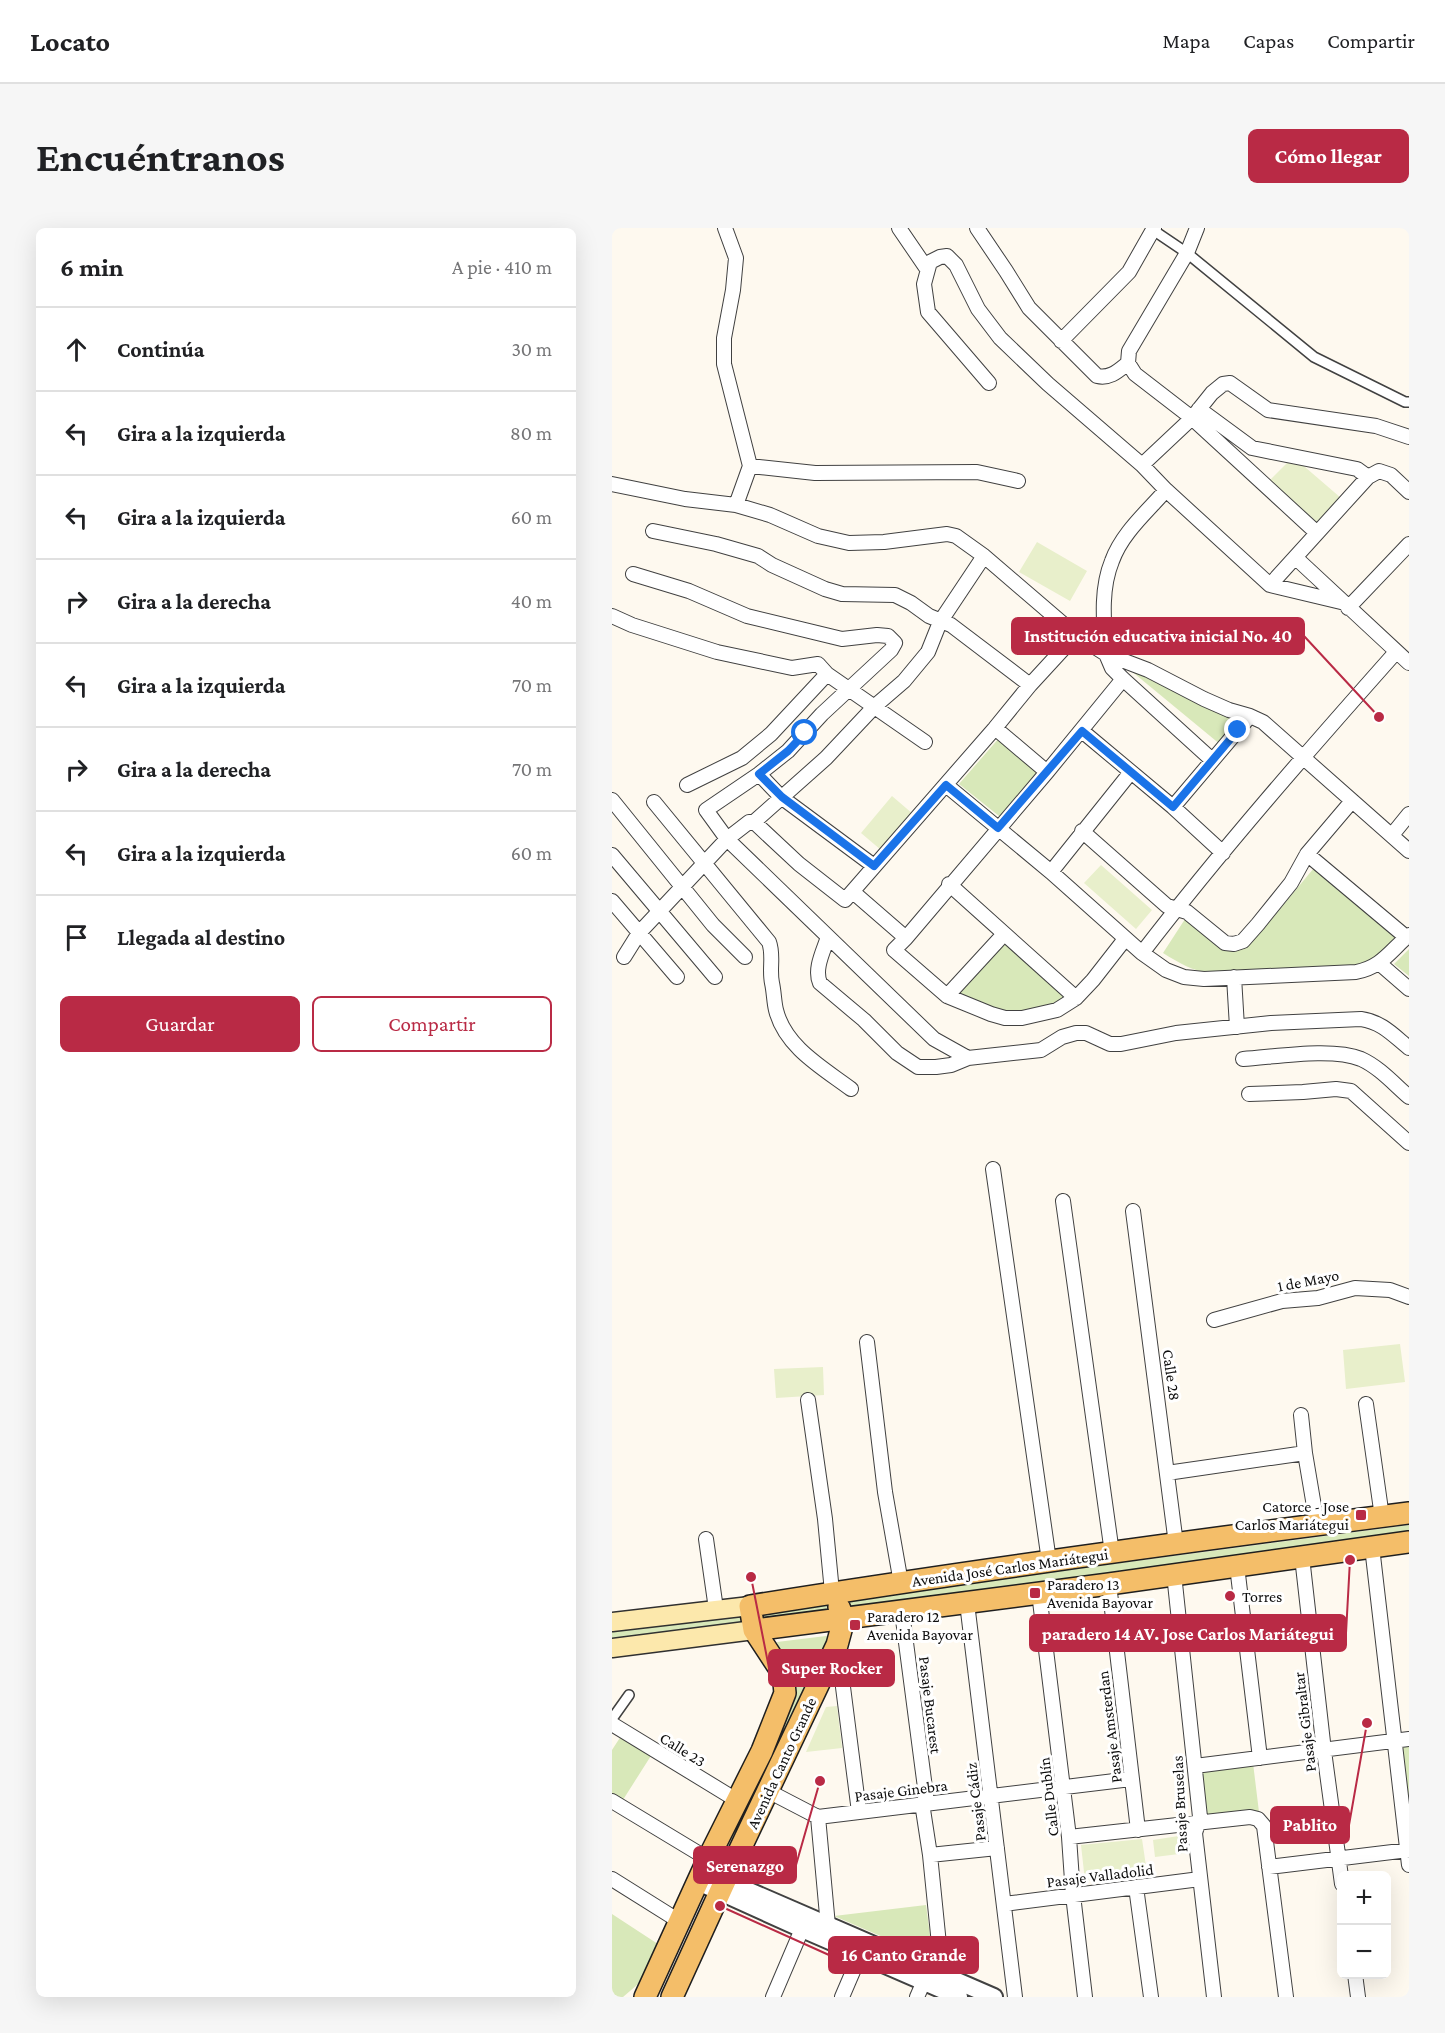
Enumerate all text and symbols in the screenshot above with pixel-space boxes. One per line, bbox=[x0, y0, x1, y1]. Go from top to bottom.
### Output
text: Locato bbox=[30, 26, 110, 57]
text: Mapa bbox=[1162, 29, 1210, 53]
text: Capas bbox=[1243, 29, 1294, 53]
text: Compartir bbox=[1327, 29, 1415, 53]
button: Cómo llegar bbox=[1248, 129, 1409, 183]
text: Encuéntranos bbox=[36, 133, 285, 180]
text: 6 min bbox=[60, 253, 124, 282]
text: A pie · 410 m bbox=[452, 256, 552, 278]
icon: ahead bbox=[60, 333, 93, 366]
text: Continúa bbox=[117, 337, 204, 362]
text: 30 m bbox=[511, 338, 552, 360]
icon: left bbox=[60, 417, 93, 450]
text: Gira a la izquierda bbox=[117, 421, 286, 446]
text: 80 m bbox=[510, 422, 552, 444]
icon: left bbox=[60, 501, 93, 534]
text: Gira a la izquierda bbox=[117, 505, 286, 530]
text: 60 m bbox=[511, 506, 552, 528]
icon: right bbox=[60, 585, 93, 618]
text: Gira a la derecha bbox=[117, 589, 271, 614]
text: 40 m bbox=[511, 590, 552, 612]
callout: Institución educativa inicial No. 40 bbox=[1012, 618, 1304, 654]
text: Institución educativa inicial No. 40 bbox=[1024, 626, 1292, 646]
icon: left bbox=[60, 669, 93, 702]
text: Gira a la izquierda bbox=[117, 673, 286, 698]
text: 70 m bbox=[512, 674, 552, 696]
route end bbox=[1224, 716, 1250, 742]
route start bbox=[791, 719, 817, 745]
icon: right bbox=[60, 753, 93, 786]
text: Gira a la derecha bbox=[117, 757, 271, 782]
text: 70 m bbox=[512, 758, 552, 780]
icon: left bbox=[60, 837, 93, 870]
text: Gira a la izquierda bbox=[117, 841, 286, 866]
text: 60 m bbox=[511, 842, 552, 864]
icon: arrive bbox=[60, 921, 93, 954]
text: Llegada al destino bbox=[117, 925, 285, 950]
button: Guardar bbox=[60, 996, 300, 1052]
button: Compartir bbox=[312, 996, 552, 1052]
street label: 1 de Mayo bbox=[1276, 1266, 1341, 1296]
street label: Calle 28 bbox=[1160, 1348, 1184, 1402]
place label: Catorce - Jose Carlos Mariátegui bbox=[1235, 1498, 1349, 1534]
marker: Catorce - Jose Carlos Mariátegui bbox=[1354, 1508, 1368, 1522]
street label: Avenida José Carlos Mariátegui bbox=[911, 1545, 1109, 1591]
place label: Paradero 13 Avenida Bayovar bbox=[1047, 1576, 1154, 1612]
marker: Paradero 13 Avenida Bayovar bbox=[1028, 1586, 1042, 1600]
place label: Torres bbox=[1242, 1588, 1282, 1605]
marker: Torres bbox=[1223, 1589, 1237, 1603]
place label: Paradero 12 Avenida Bayovar bbox=[867, 1608, 974, 1644]
callout: paradero 14 AV. Jose Carlos Mariátegui bbox=[1030, 1615, 1346, 1651]
marker: Paradero 12 Avenida Bayovar bbox=[848, 1618, 862, 1632]
text: paradero 14 AV. Jose Carlos Mariátegui bbox=[1042, 1624, 1335, 1644]
callout: Super Rocker bbox=[769, 1650, 894, 1686]
street label: Pasaje Bucarest bbox=[915, 1655, 945, 1756]
text: Super Rocker bbox=[781, 1658, 883, 1678]
street label: Pasaje Amsterdan bbox=[1094, 1669, 1126, 1784]
street label: Pasaje Gibraltar bbox=[1290, 1671, 1320, 1773]
street label: Avenida Canto Grande bbox=[744, 1695, 819, 1832]
street label: Calle 23 bbox=[657, 1729, 709, 1770]
street label: Pasaje Bruselas bbox=[1168, 1755, 1192, 1853]
street label: Calle Dublín bbox=[1035, 1756, 1062, 1837]
street label: Pasaje Cádiz bbox=[962, 1761, 990, 1842]
street label: Pasaje Ginebra bbox=[854, 1776, 949, 1806]
callout: Pablito bbox=[1271, 1807, 1349, 1843]
text: Pablito bbox=[1283, 1815, 1337, 1835]
callout: Serenazgo bbox=[694, 1847, 796, 1883]
text: Serenazgo bbox=[706, 1856, 784, 1876]
street label: Pasaje Valladolid bbox=[1046, 1860, 1155, 1891]
map controls bbox=[1337, 1871, 1391, 1979]
button: + bbox=[1337, 1871, 1391, 1925]
button: − bbox=[1337, 1925, 1391, 1979]
callout: 16 Canto Grande bbox=[829, 1937, 978, 1973]
text: 16 Canto Grande bbox=[842, 1945, 966, 1965]

